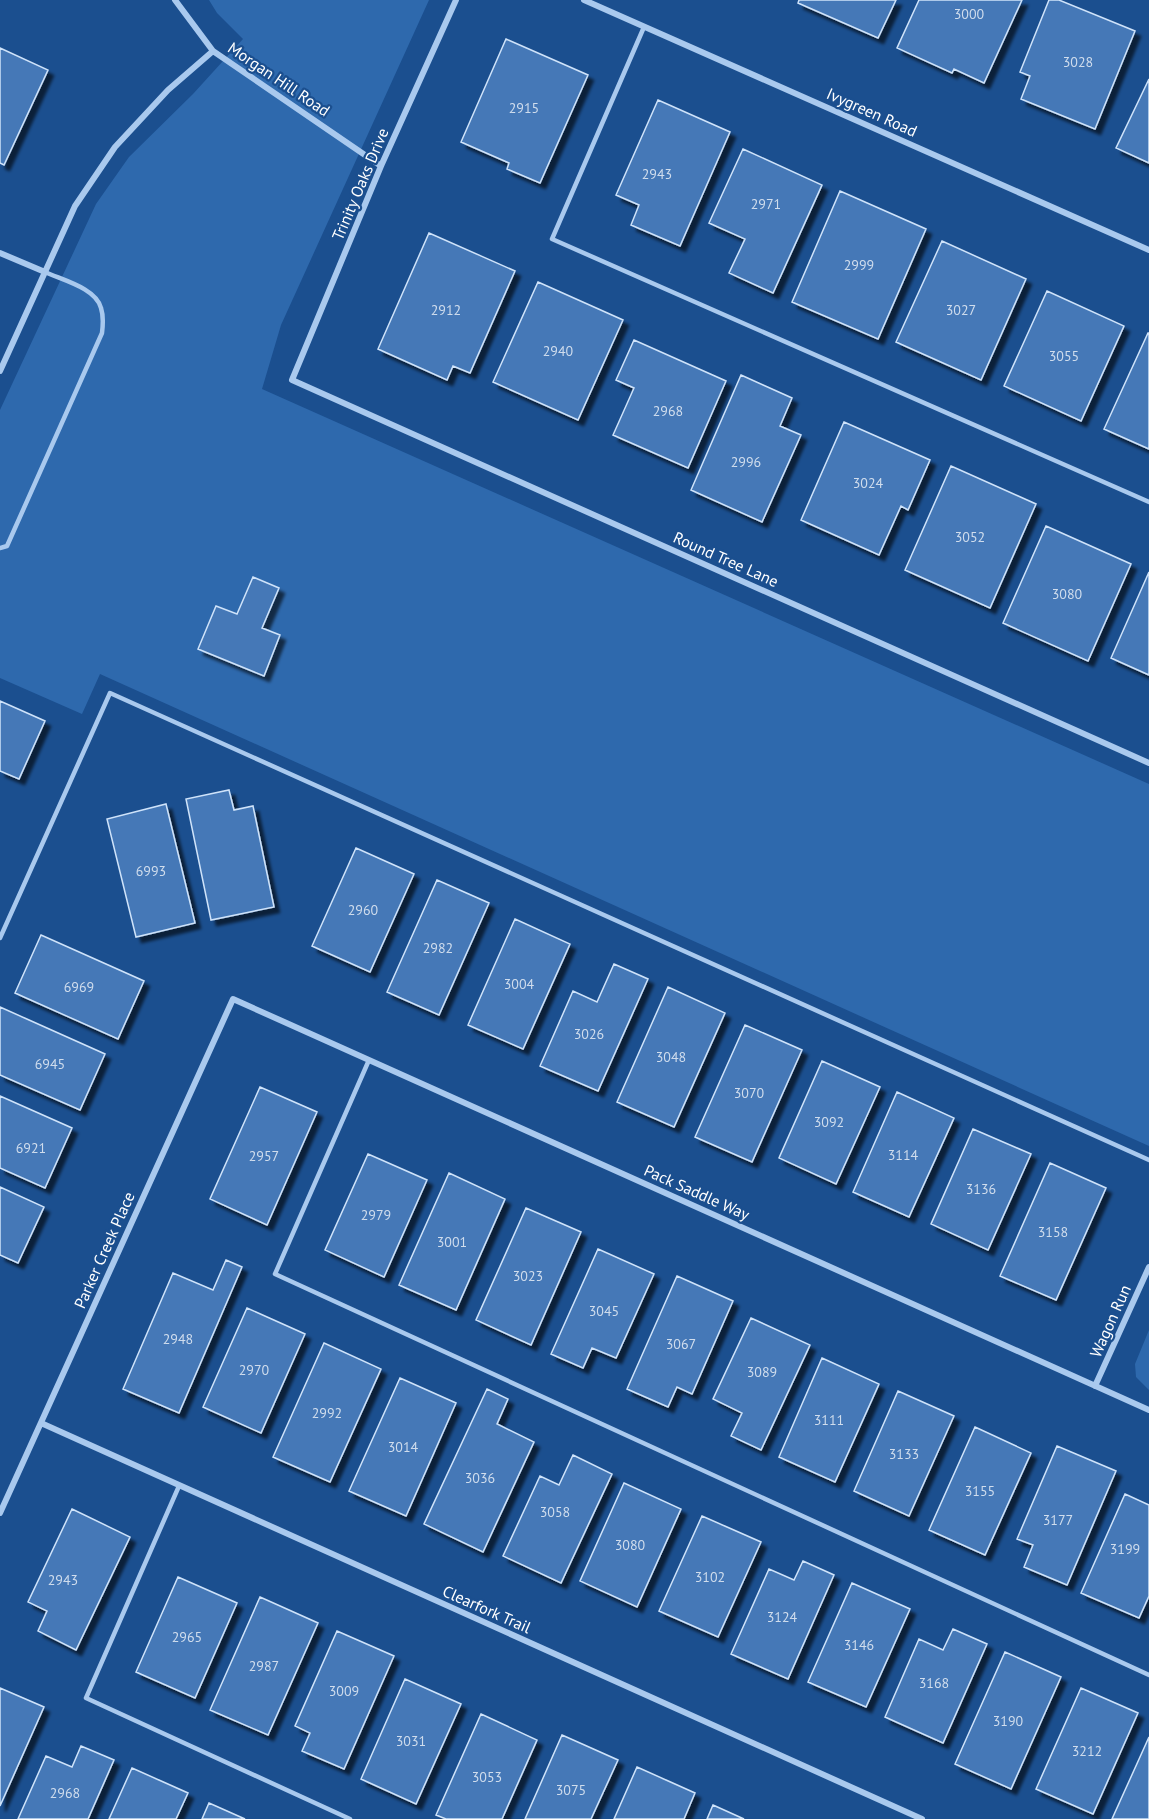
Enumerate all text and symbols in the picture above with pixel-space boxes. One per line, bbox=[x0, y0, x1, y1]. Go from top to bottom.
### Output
house number: 3000 bbox=[954, 5, 985, 23]
street label: Morgan Hill Road bbox=[224, 38, 334, 120]
house number: 3028 bbox=[1063, 53, 1093, 71]
street label: Ivygreen Road bbox=[824, 83, 920, 141]
house number: 2915 bbox=[509, 99, 539, 117]
street label: Trinity Oaks Drive bbox=[327, 125, 393, 243]
house number: 2943 bbox=[642, 165, 672, 183]
house number: 2971 bbox=[751, 195, 781, 213]
house number: 2999 bbox=[844, 256, 874, 274]
house number: 2912 bbox=[431, 301, 461, 319]
house number: 3027 bbox=[946, 301, 976, 319]
house number: 2940 bbox=[543, 342, 574, 360]
house number: 3055 bbox=[1049, 347, 1079, 365]
house number: 2968 bbox=[653, 402, 683, 420]
house number: 2996 bbox=[731, 453, 761, 471]
house number: 3024 bbox=[853, 474, 884, 492]
street label: Round Tree Lane bbox=[670, 527, 782, 591]
house number: 3052 bbox=[955, 528, 985, 546]
house number: 3080 bbox=[1052, 585, 1083, 603]
house number: 6993 bbox=[136, 862, 166, 880]
house number: 2960 bbox=[348, 901, 379, 919]
house number: 2982 bbox=[423, 939, 453, 957]
house number: 3004 bbox=[504, 975, 535, 993]
house number: 6969 bbox=[64, 978, 94, 996]
house number: 3026 bbox=[574, 1025, 604, 1043]
house number: 3048 bbox=[656, 1048, 686, 1066]
house number: 6945 bbox=[35, 1055, 65, 1073]
house number: 3070 bbox=[734, 1084, 765, 1102]
house number: 3092 bbox=[814, 1113, 844, 1131]
house number: 6921 bbox=[16, 1139, 46, 1157]
house number: 3114 bbox=[888, 1146, 919, 1164]
house number: 2957 bbox=[249, 1147, 279, 1165]
street label: Pack Saddle Way bbox=[641, 1160, 753, 1224]
house number: 3136 bbox=[966, 1180, 996, 1198]
street label: Parker Creek Place bbox=[69, 1189, 139, 1311]
house number: 2979 bbox=[361, 1206, 391, 1224]
house number: 3158 bbox=[1038, 1223, 1068, 1241]
house number: 3001 bbox=[437, 1233, 467, 1251]
house number: 3023 bbox=[513, 1267, 543, 1285]
street label: Wagon Run bbox=[1085, 1282, 1135, 1360]
house number: 3045 bbox=[589, 1302, 619, 1320]
house number: 2948 bbox=[163, 1330, 193, 1348]
house number: 3067 bbox=[666, 1335, 696, 1353]
house number: 2970 bbox=[239, 1361, 270, 1379]
house number: 3089 bbox=[747, 1363, 777, 1381]
house number: 2992 bbox=[312, 1404, 342, 1422]
house number: 3111 bbox=[814, 1411, 844, 1429]
house number: 3014 bbox=[388, 1438, 419, 1456]
house number: 3133 bbox=[889, 1445, 919, 1463]
house number: 3036 bbox=[465, 1469, 495, 1487]
house number: 3155 bbox=[965, 1482, 995, 1500]
house number: 3058 bbox=[540, 1503, 570, 1521]
house number: 3177 bbox=[1043, 1511, 1073, 1529]
house number: 3080 bbox=[615, 1536, 646, 1554]
house number: 3199 bbox=[1110, 1540, 1140, 1558]
house number: 3102 bbox=[695, 1568, 725, 1586]
house number: 2943 bbox=[48, 1571, 78, 1589]
street label: Clearfork Trail bbox=[440, 1581, 535, 1638]
house number: 3124 bbox=[767, 1608, 798, 1626]
house number: 2965 bbox=[172, 1628, 202, 1646]
house number: 3146 bbox=[844, 1636, 874, 1654]
house number: 2987 bbox=[249, 1657, 279, 1675]
house number: 3168 bbox=[919, 1674, 949, 1692]
house number: 3009 bbox=[329, 1682, 359, 1700]
house number: 3190 bbox=[993, 1712, 1024, 1730]
house number: 3031 bbox=[396, 1732, 426, 1750]
house number: 3212 bbox=[1072, 1742, 1102, 1760]
house number: 3053 bbox=[472, 1768, 502, 1786]
house number: 3075 bbox=[556, 1781, 586, 1799]
house number: 2968 bbox=[50, 1784, 80, 1802]

